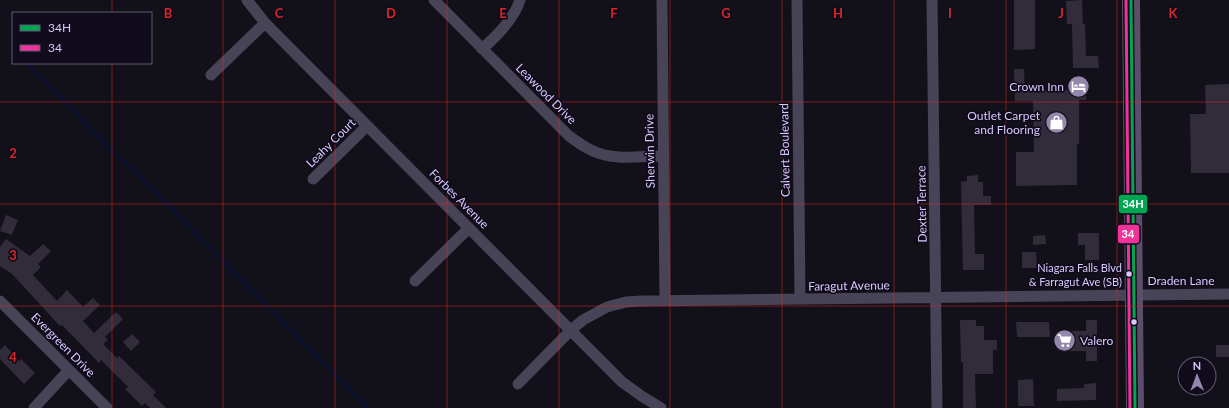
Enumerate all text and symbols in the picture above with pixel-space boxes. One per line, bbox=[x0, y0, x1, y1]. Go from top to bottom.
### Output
text: B bbox=[164, 5, 173, 21]
text: C bbox=[275, 5, 284, 21]
text: D bbox=[386, 5, 396, 21]
text: E bbox=[499, 5, 507, 21]
text: F bbox=[610, 5, 618, 21]
text: G bbox=[721, 5, 731, 21]
text: H bbox=[833, 5, 843, 21]
text: I bbox=[948, 5, 952, 21]
text: J bbox=[1058, 5, 1064, 21]
text: K bbox=[1169, 5, 1179, 21]
legend bbox=[12, 12, 152, 64]
text: 34H bbox=[48, 20, 71, 35]
text: 34 bbox=[48, 40, 62, 55]
street label: Leawood Drive bbox=[513, 60, 580, 127]
hotel icon: Crown Inn bbox=[1066, 74, 1092, 100]
place label: Crown Inn bbox=[1009, 79, 1064, 94]
street label: Calvert Boulevard bbox=[776, 103, 793, 197]
place label: Outlet Carpet and Flooring bbox=[967, 108, 1041, 137]
shop icon: Outlet Carpet and Flooring bbox=[1043, 110, 1069, 136]
street label: Leahy Court bbox=[303, 114, 359, 170]
street label: Sherwin Drive bbox=[641, 114, 658, 188]
text: 2 bbox=[9, 145, 17, 161]
street label: Dexter Terrace bbox=[913, 165, 930, 243]
street label: Forbes Avenue bbox=[426, 166, 492, 232]
line badge: 34H bbox=[1118, 194, 1148, 214]
text: 34H bbox=[1122, 197, 1144, 210]
line badge: 34 bbox=[1117, 224, 1140, 244]
text: 34 bbox=[1122, 227, 1135, 240]
text: 3 bbox=[9, 247, 17, 263]
place label: Niagara Falls Blvd & Farragut Ave (SB) bbox=[1029, 261, 1122, 288]
marker: Niagara Falls Blvd & Farragut Ave (SB) bbox=[1124, 269, 1134, 279]
street label: Draden Lane bbox=[1147, 273, 1215, 288]
street label: Faragut Avenue bbox=[808, 277, 890, 294]
street label: Evergreen Drive bbox=[28, 309, 99, 380]
unlabelled marker bbox=[1129, 317, 1139, 327]
supermarket icon: Valero bbox=[1052, 328, 1078, 354]
place label: Valero bbox=[1080, 333, 1113, 348]
text: 4 bbox=[9, 349, 17, 365]
north arrow bbox=[1177, 356, 1217, 396]
text: N bbox=[1192, 359, 1201, 372]

